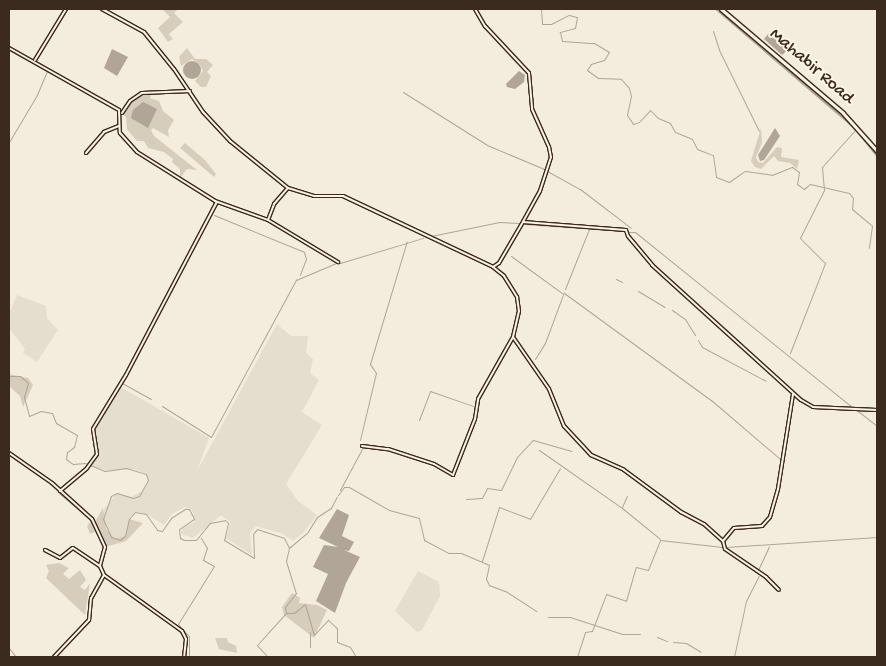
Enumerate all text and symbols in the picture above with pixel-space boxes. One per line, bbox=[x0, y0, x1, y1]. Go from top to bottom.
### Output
street label: Mahabir Road bbox=[764, 24, 858, 110]

